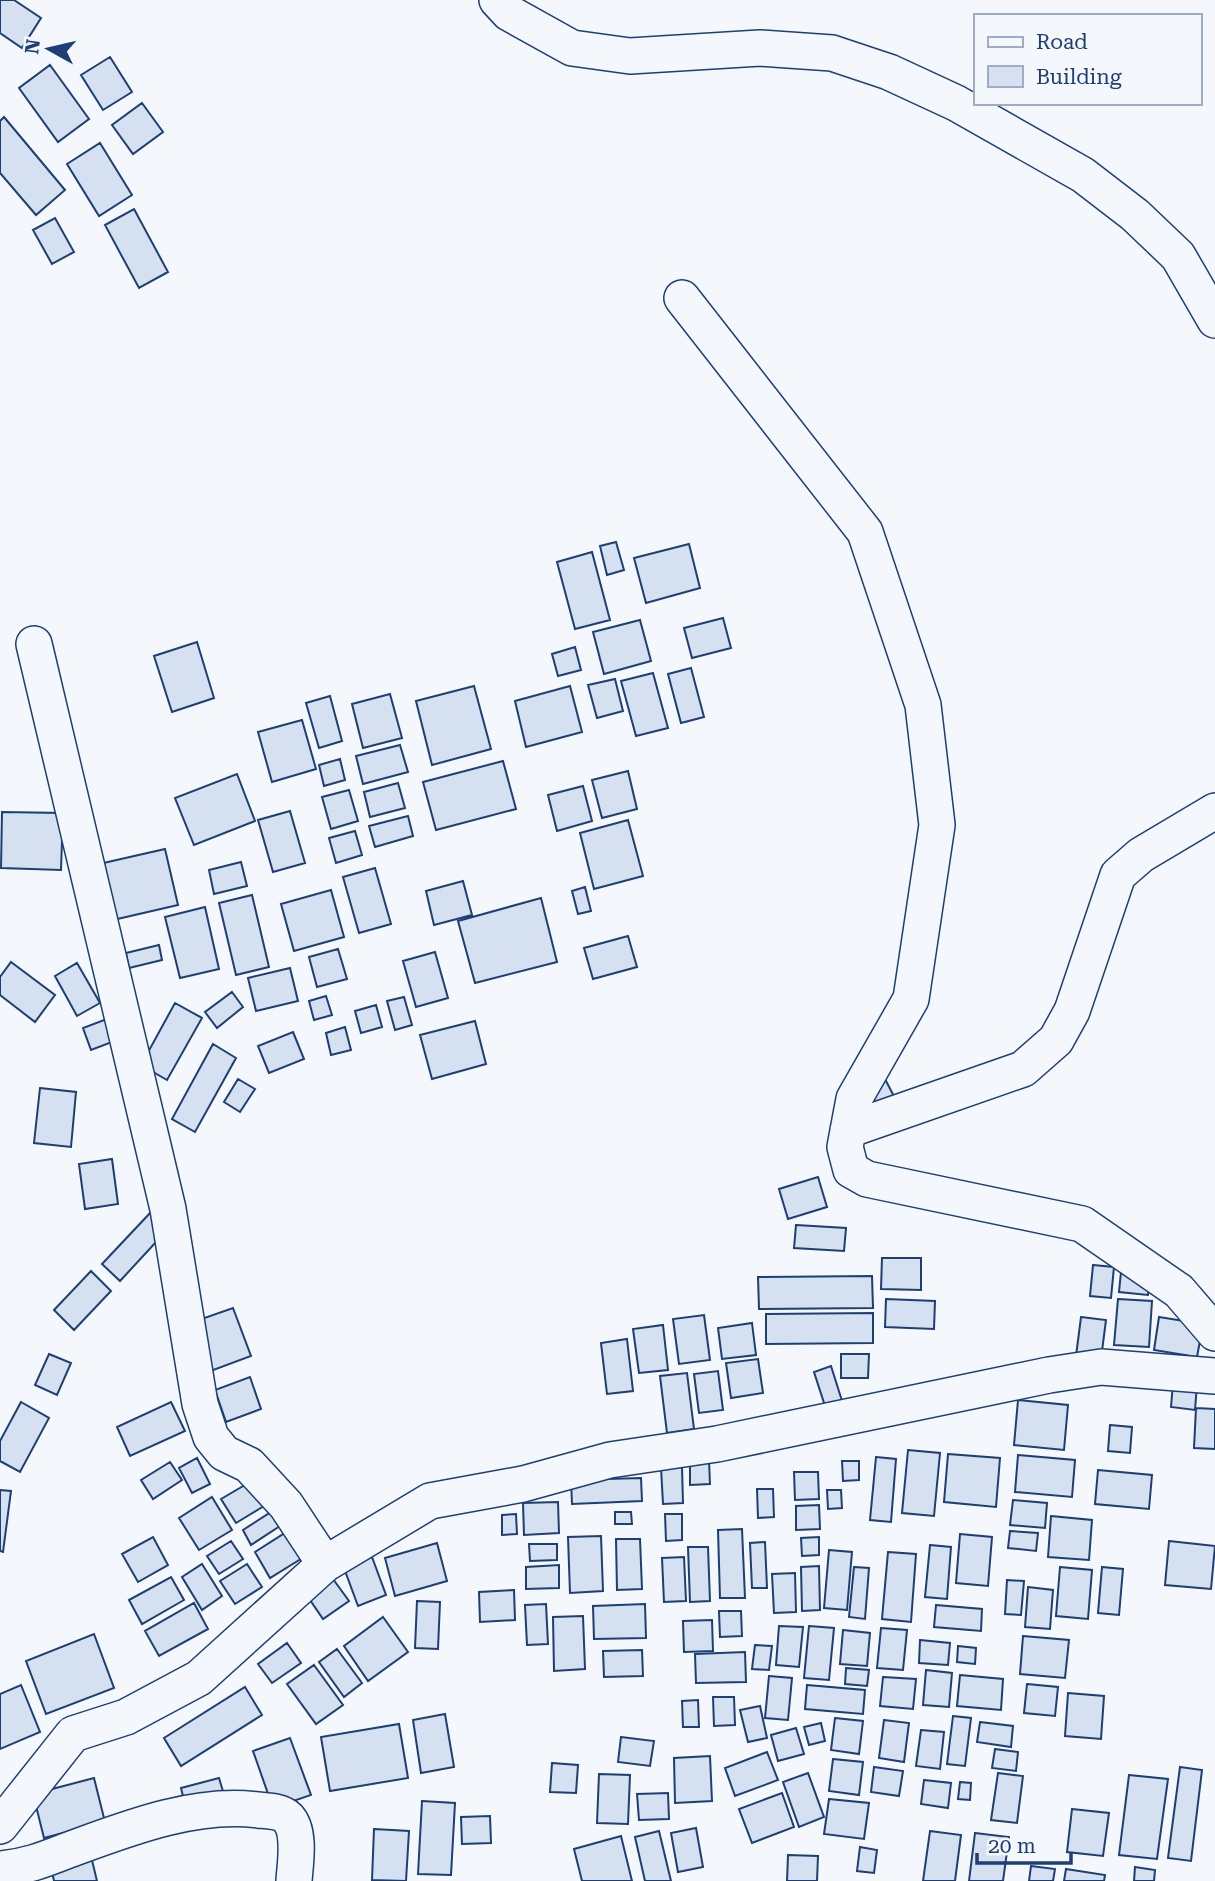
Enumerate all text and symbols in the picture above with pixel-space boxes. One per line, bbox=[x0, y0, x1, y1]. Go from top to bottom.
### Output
north arrow bbox=[14, 14, 84, 84]
legend bbox=[974, 14, 1201, 105]
text: Road bbox=[1036, 30, 1088, 54]
text: N bbox=[20, 37, 45, 56]
text: Building bbox=[1036, 65, 1122, 89]
scale bar bbox=[977, 1822, 1072, 1866]
text: 20 m bbox=[988, 1834, 1036, 1858]

